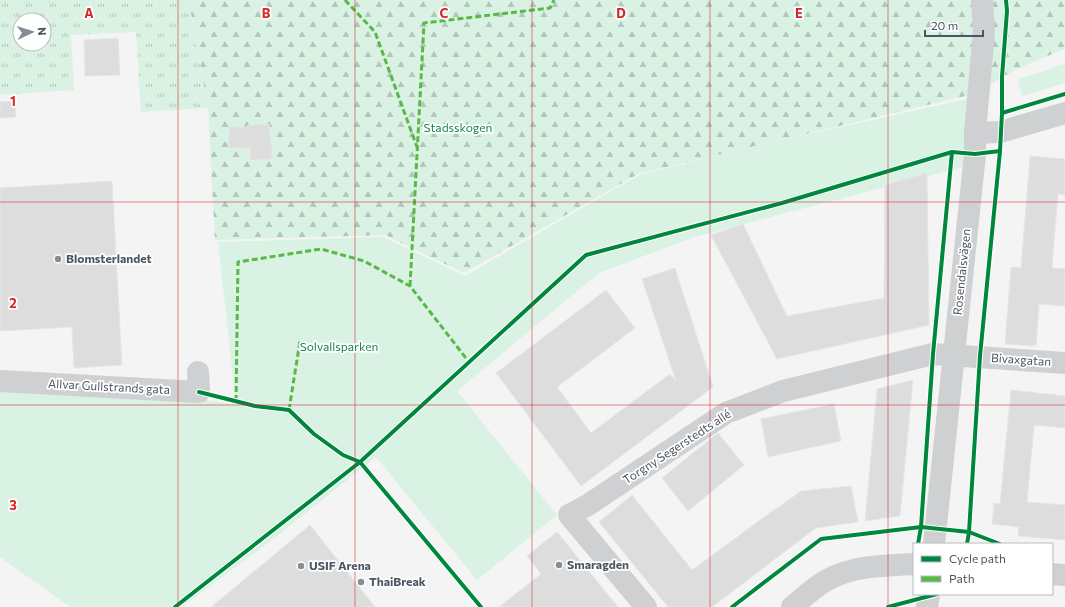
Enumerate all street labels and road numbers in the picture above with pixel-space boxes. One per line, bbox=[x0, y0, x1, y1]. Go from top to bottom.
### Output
street label: Rosendalsvägen bbox=[950, 228, 973, 316]
street label: Bivaxgatan bbox=[991, 350, 1052, 368]
street label: Allvar Gullstrands gata bbox=[48, 376, 170, 396]
street label: Torgny Segerstedts allé bbox=[620, 406, 733, 486]

